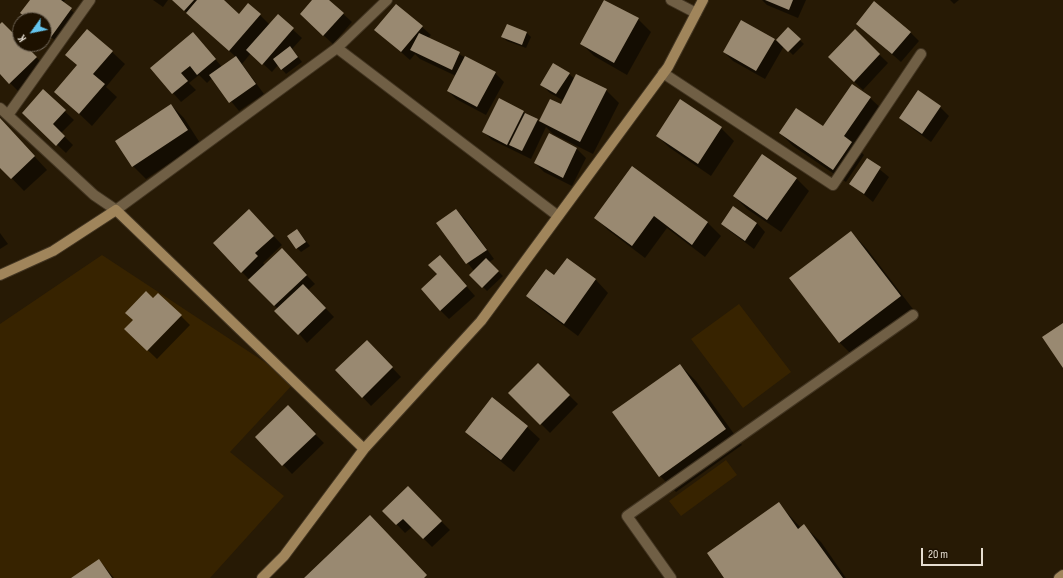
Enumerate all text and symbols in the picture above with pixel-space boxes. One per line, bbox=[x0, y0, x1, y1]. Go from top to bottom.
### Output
north arrow bbox=[12, 12, 52, 52]
text: K bbox=[15, 32, 29, 44]
scale bar bbox=[923, 540, 985, 566]
text: 20 m bbox=[928, 547, 948, 562]

